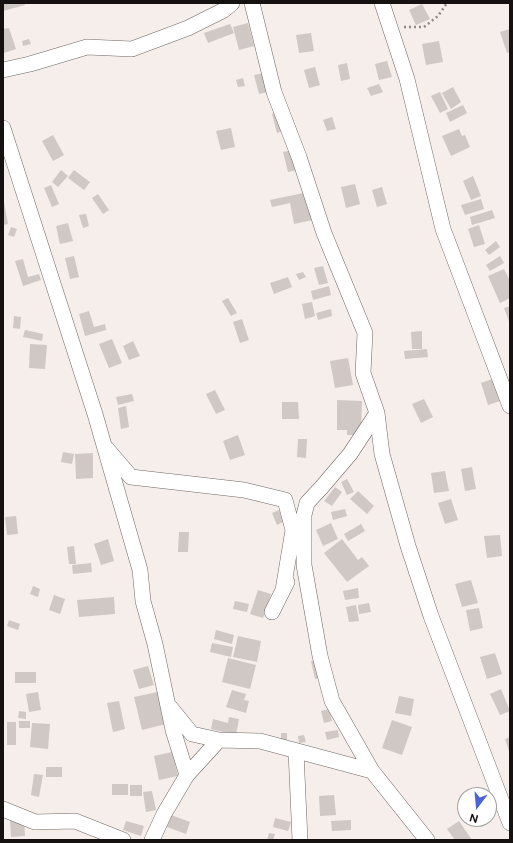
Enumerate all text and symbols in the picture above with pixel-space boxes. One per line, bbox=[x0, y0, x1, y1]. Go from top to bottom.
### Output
north arrow bbox=[457, 787, 497, 827]
text: N bbox=[468, 811, 480, 825]

